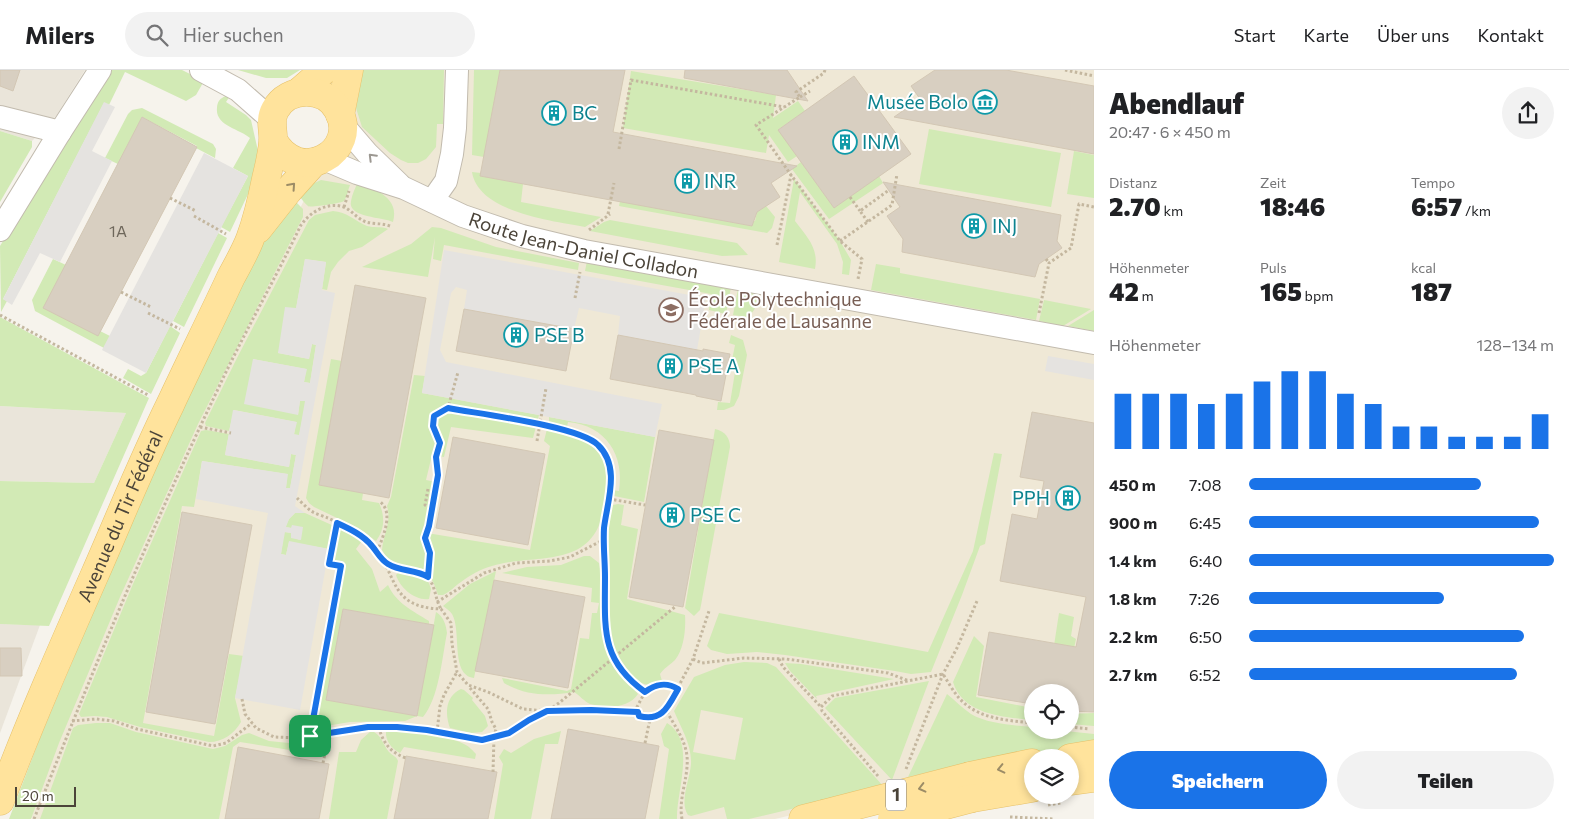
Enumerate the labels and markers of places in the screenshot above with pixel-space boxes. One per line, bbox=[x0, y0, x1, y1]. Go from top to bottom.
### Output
museum icon: Musée Bolo bbox=[972, 89, 998, 115]
place label: Musée Bolo bbox=[867, 90, 968, 113]
building icon: BC bbox=[541, 100, 567, 126]
place label: BC bbox=[572, 101, 597, 124]
building icon: INM bbox=[832, 129, 858, 155]
place label: INM bbox=[862, 130, 900, 153]
building icon: INR bbox=[674, 168, 700, 194]
place label: INR bbox=[704, 169, 737, 192]
building icon: INJ bbox=[961, 213, 987, 239]
place label: INJ bbox=[992, 214, 1017, 237]
place label: École Polytechnique Fédérale de Lausanne bbox=[688, 287, 872, 332]
school or university icon: École Polytechnique Fédérale de Lausanne bbox=[658, 297, 684, 323]
building icon: PSE B bbox=[503, 322, 529, 348]
place label: PSE B bbox=[534, 323, 584, 346]
building icon: PSE A bbox=[657, 353, 683, 379]
place label: PSE A bbox=[688, 354, 739, 377]
building icon: PPH bbox=[1055, 485, 1081, 511]
place label: PPH bbox=[1012, 486, 1050, 509]
building icon: PSE C bbox=[659, 502, 685, 528]
place label: PSE C bbox=[690, 503, 741, 526]
pin bbox=[289, 715, 331, 757]

